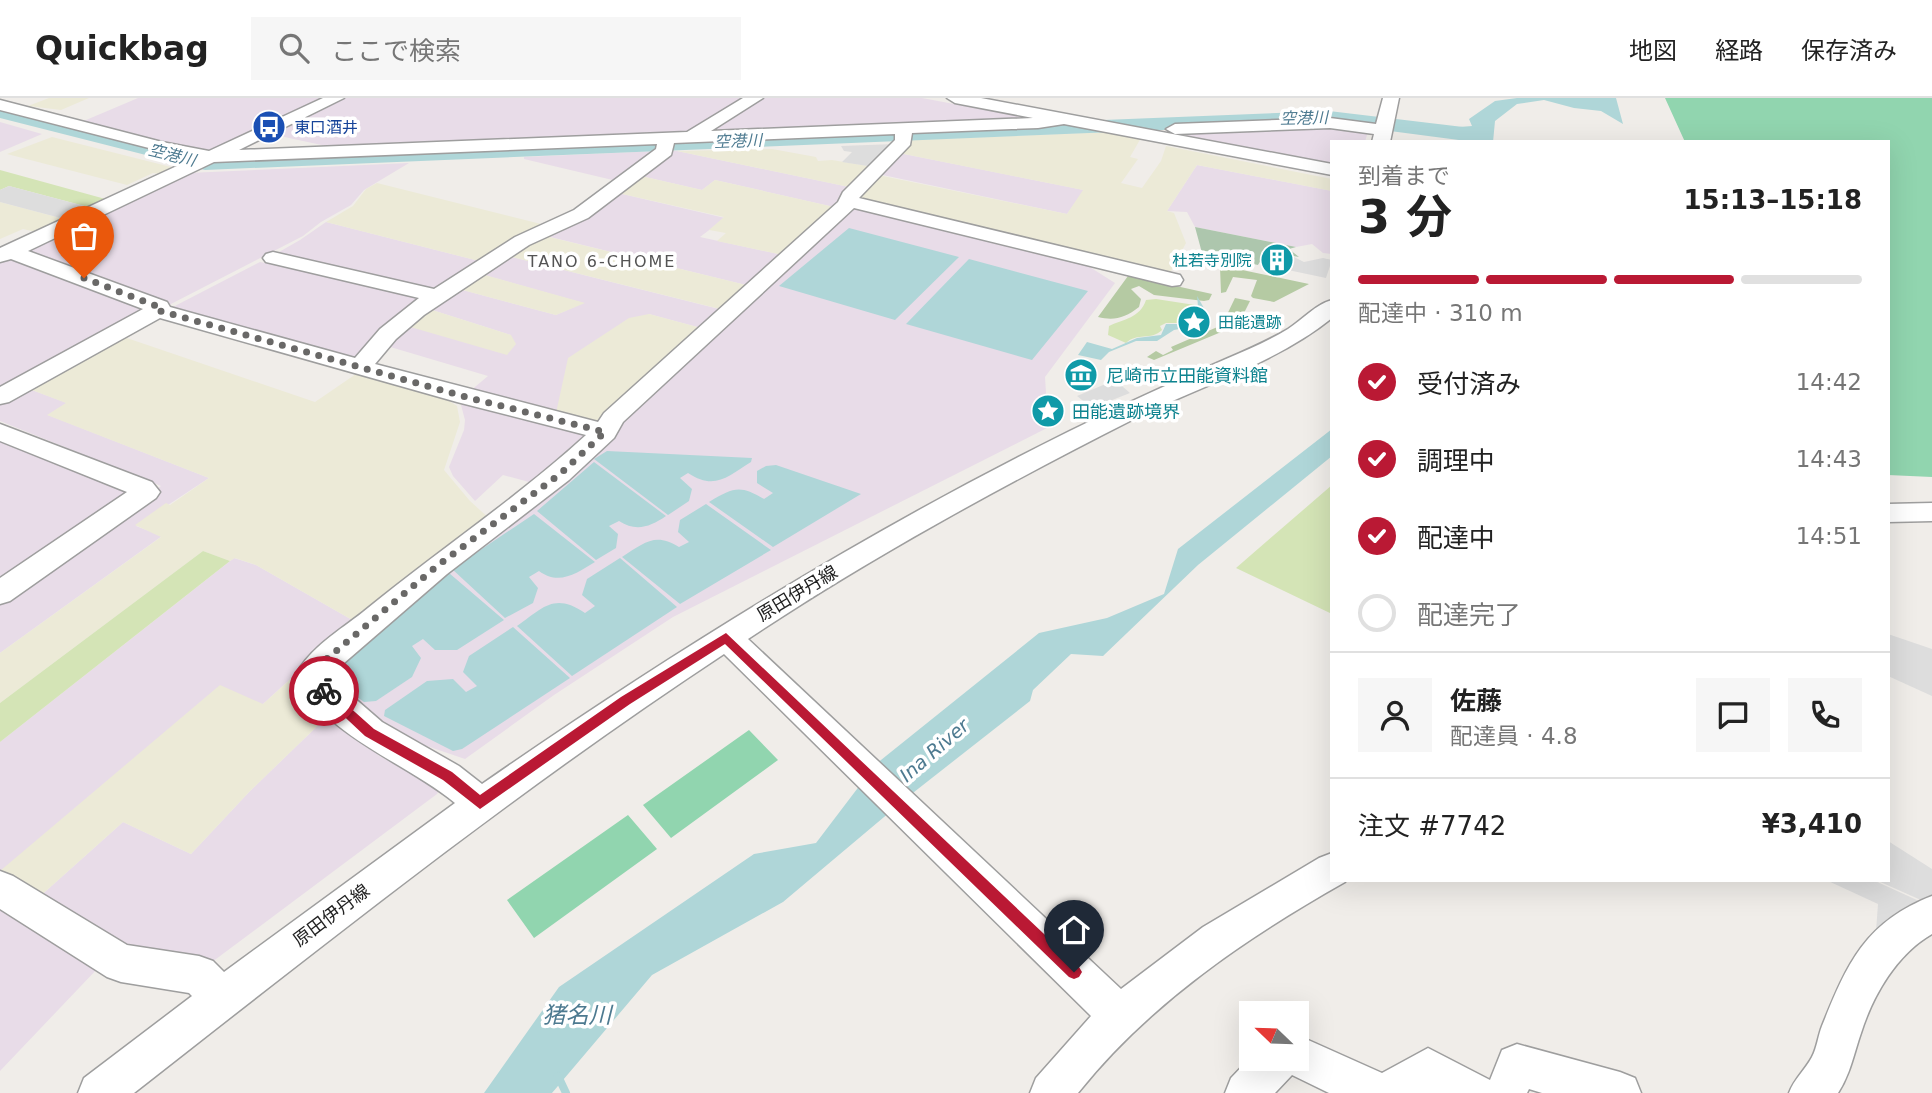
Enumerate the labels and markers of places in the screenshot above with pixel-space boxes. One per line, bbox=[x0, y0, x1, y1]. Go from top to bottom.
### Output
bus stop icon: 東口酒井 bbox=[250, 108, 288, 146]
place label: 東口酒井 bbox=[294, 118, 358, 137]
pin bbox=[54, 206, 114, 278]
building icon: 杜若寺別院 bbox=[1258, 241, 1296, 279]
place label: 杜若寺別院 bbox=[1172, 251, 1252, 270]
place icon: 田能遺跡 bbox=[1175, 303, 1213, 341]
place label: 田能遺跡 bbox=[1218, 313, 1282, 332]
museum icon: 尼崎市立田能資料館 bbox=[1062, 356, 1100, 394]
place label: 尼崎市立田能資料館 bbox=[1106, 365, 1268, 386]
place icon: 田能遺跡境界 bbox=[1029, 392, 1067, 430]
place label: 田能遺跡境界 bbox=[1072, 401, 1180, 422]
pin bbox=[1044, 900, 1104, 972]

